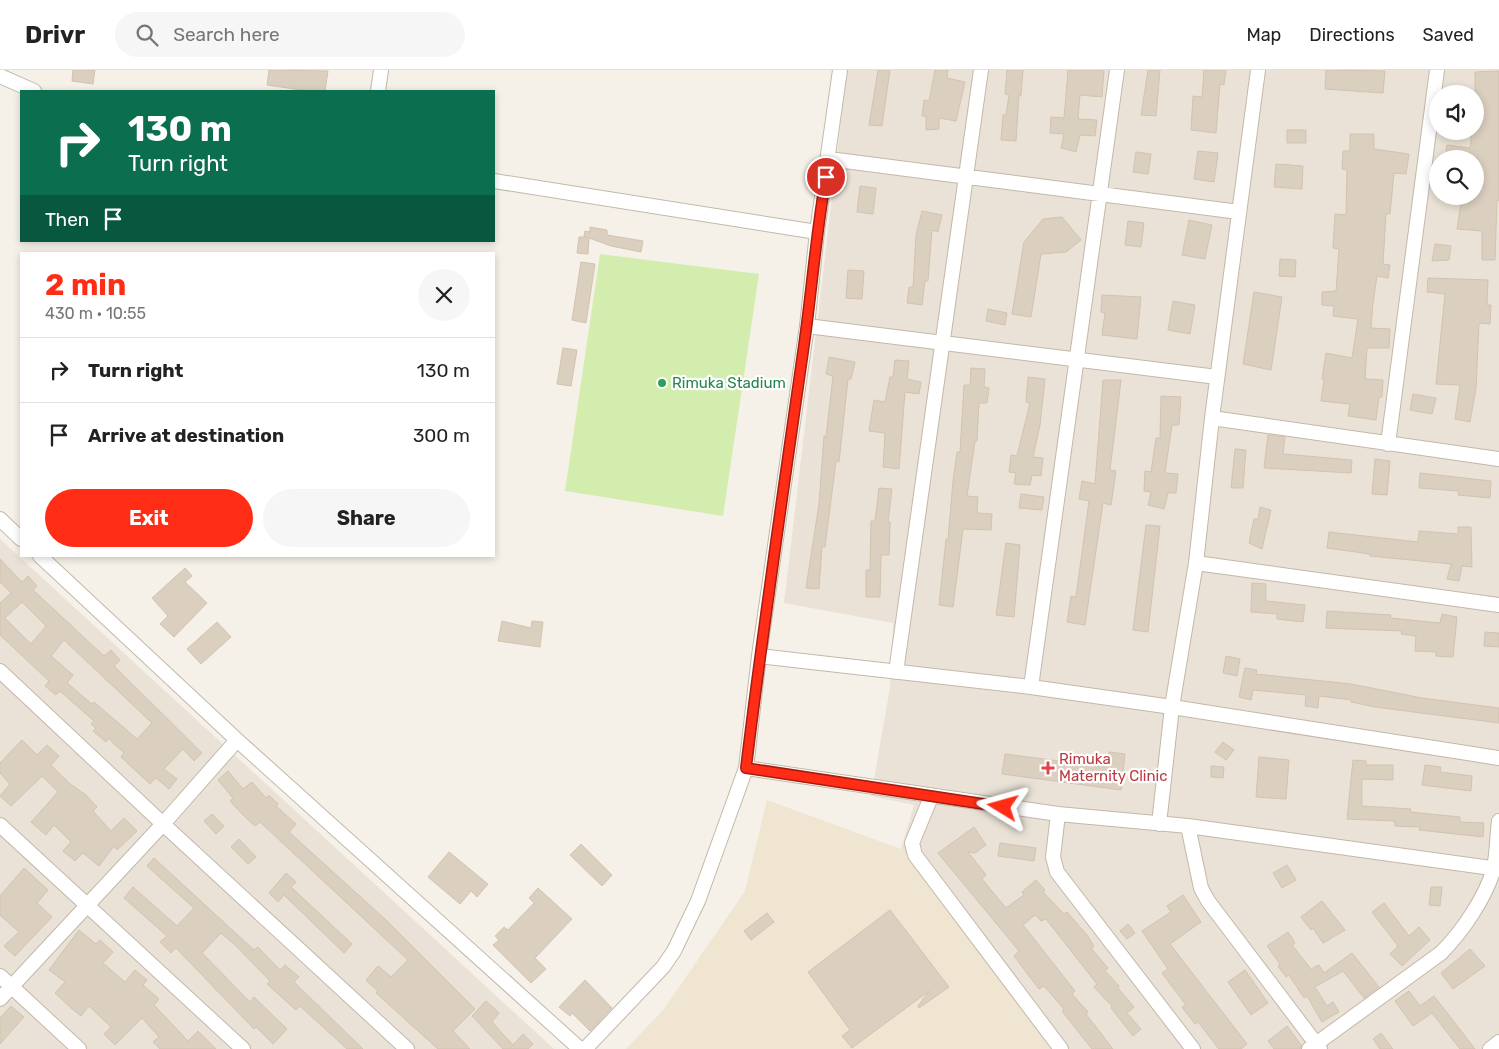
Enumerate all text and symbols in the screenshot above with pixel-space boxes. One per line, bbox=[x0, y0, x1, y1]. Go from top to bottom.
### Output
search box bbox=[115, 12, 465, 57]
text: Drivr bbox=[25, 21, 85, 49]
icon: search bbox=[133, 21, 161, 49]
text: Search here bbox=[173, 23, 280, 46]
text: Map bbox=[1246, 24, 1281, 46]
text: Directions bbox=[1309, 24, 1395, 46]
text: Saved bbox=[1423, 24, 1474, 46]
map controls bbox=[1429, 85, 1484, 205]
button: sound bbox=[1429, 85, 1484, 140]
text: 130 m bbox=[128, 108, 232, 150]
icon: right bbox=[45, 110, 110, 175]
text: Turn right bbox=[128, 150, 228, 177]
button: search bbox=[1429, 150, 1484, 205]
pin bbox=[805, 156, 847, 198]
icon: arrive bbox=[812, 163, 840, 191]
icon: arrive bbox=[99, 205, 127, 233]
text: Then bbox=[45, 208, 89, 231]
text: 2 min bbox=[45, 267, 126, 303]
button: close bbox=[418, 269, 470, 321]
text: 430 m · 10:55 bbox=[45, 304, 146, 323]
icon: right bbox=[45, 356, 73, 384]
text: Turn right bbox=[88, 359, 183, 382]
text: 130 m bbox=[417, 359, 470, 382]
place label: Rimuka Stadium bbox=[672, 374, 786, 392]
marker: Rimuka Stadium bbox=[656, 377, 668, 389]
icon: arrive bbox=[45, 421, 73, 449]
text: Arrive at destination bbox=[88, 424, 284, 447]
text: 300 m bbox=[413, 424, 470, 447]
button: Exit bbox=[45, 489, 253, 547]
button: Share bbox=[263, 489, 470, 547]
place label: Rimuka Maternity Clinic bbox=[1059, 750, 1168, 785]
marker: Rimuka Maternity Clinic bbox=[1041, 761, 1055, 775]
position arrow bbox=[976, 780, 1028, 832]

